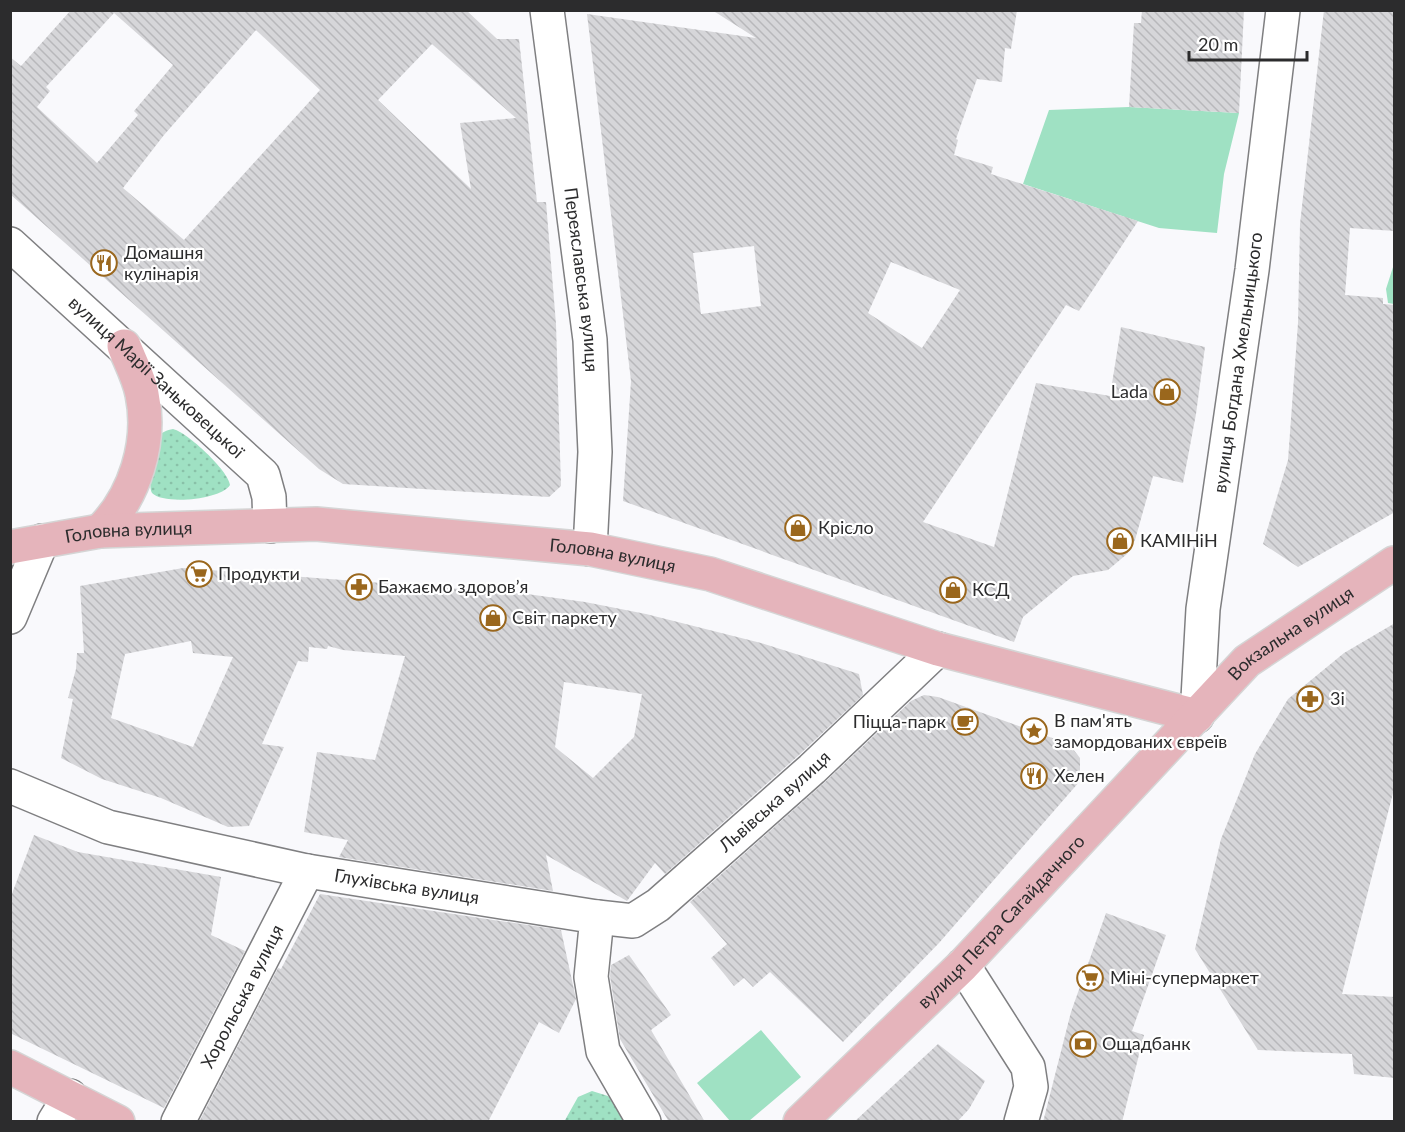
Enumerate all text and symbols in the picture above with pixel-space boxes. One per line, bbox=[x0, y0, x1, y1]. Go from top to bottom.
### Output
scale bar bbox=[1189, 24, 1308, 62]
text: 20 m bbox=[1198, 33, 1238, 55]
street label: Переяславська вулиця bbox=[560, 186, 603, 373]
street label: вулиця Богдана Хмельницького bbox=[1208, 231, 1266, 494]
place label: Домашня кулінарія bbox=[124, 241, 203, 284]
restaurant icon: Домашня кулінарія bbox=[89, 248, 119, 278]
street label: вулиця Марії Заньковецької bbox=[65, 291, 250, 463]
shop icon: Lada bbox=[1152, 377, 1182, 407]
place label: Lada bbox=[1111, 380, 1148, 402]
shop icon: Крісло bbox=[783, 513, 813, 543]
street label: Головна вулиця bbox=[63, 516, 193, 547]
place label: Крісло bbox=[818, 516, 874, 538]
shop icon: КАМІНіН bbox=[1105, 526, 1135, 556]
place label: КАМІНіН bbox=[1140, 529, 1218, 551]
street label: Головна вулиця bbox=[549, 533, 678, 577]
supermarket icon: Продукти bbox=[184, 559, 214, 589]
place label: Продукти bbox=[218, 562, 300, 584]
pharmacy icon: Бажаємо здоровʼя bbox=[344, 572, 374, 602]
place label: Бажаємо здоровʼя bbox=[378, 575, 529, 597]
shop icon: КСД bbox=[938, 575, 968, 605]
place label: КСД bbox=[972, 578, 1010, 600]
street label: Вокзальна вулиця bbox=[1223, 581, 1357, 684]
shop icon: Світ паркету bbox=[478, 603, 508, 633]
place label: Світ паркету bbox=[512, 606, 618, 628]
pharmacy icon: 3і bbox=[1295, 684, 1325, 714]
place label: 3і bbox=[1330, 687, 1345, 709]
cafe icon: Піцца-парк bbox=[950, 707, 980, 737]
place label: В пам'ять замордованих євреїв bbox=[1054, 709, 1227, 752]
place label: Піцца-парк bbox=[853, 710, 947, 732]
place icon: В пам'ять замордованих євреїв bbox=[1019, 716, 1049, 746]
street label: Львівська вулиця bbox=[713, 745, 834, 857]
restaurant icon: Хелен bbox=[1019, 761, 1049, 791]
place label: Хелен bbox=[1054, 764, 1105, 786]
street label: вулиця Петра Сагайдачного bbox=[913, 830, 1089, 1013]
street label: Глухівська вулиця bbox=[333, 864, 481, 908]
street label: Хорольська вулиця bbox=[196, 921, 288, 1072]
supermarket icon: Міні-супермаркет bbox=[1075, 963, 1105, 993]
place label: Міні-супермаркет bbox=[1110, 966, 1259, 988]
bank icon: Ощадбанк bbox=[1068, 1029, 1098, 1059]
place label: Ощадбанк bbox=[1102, 1032, 1191, 1054]

